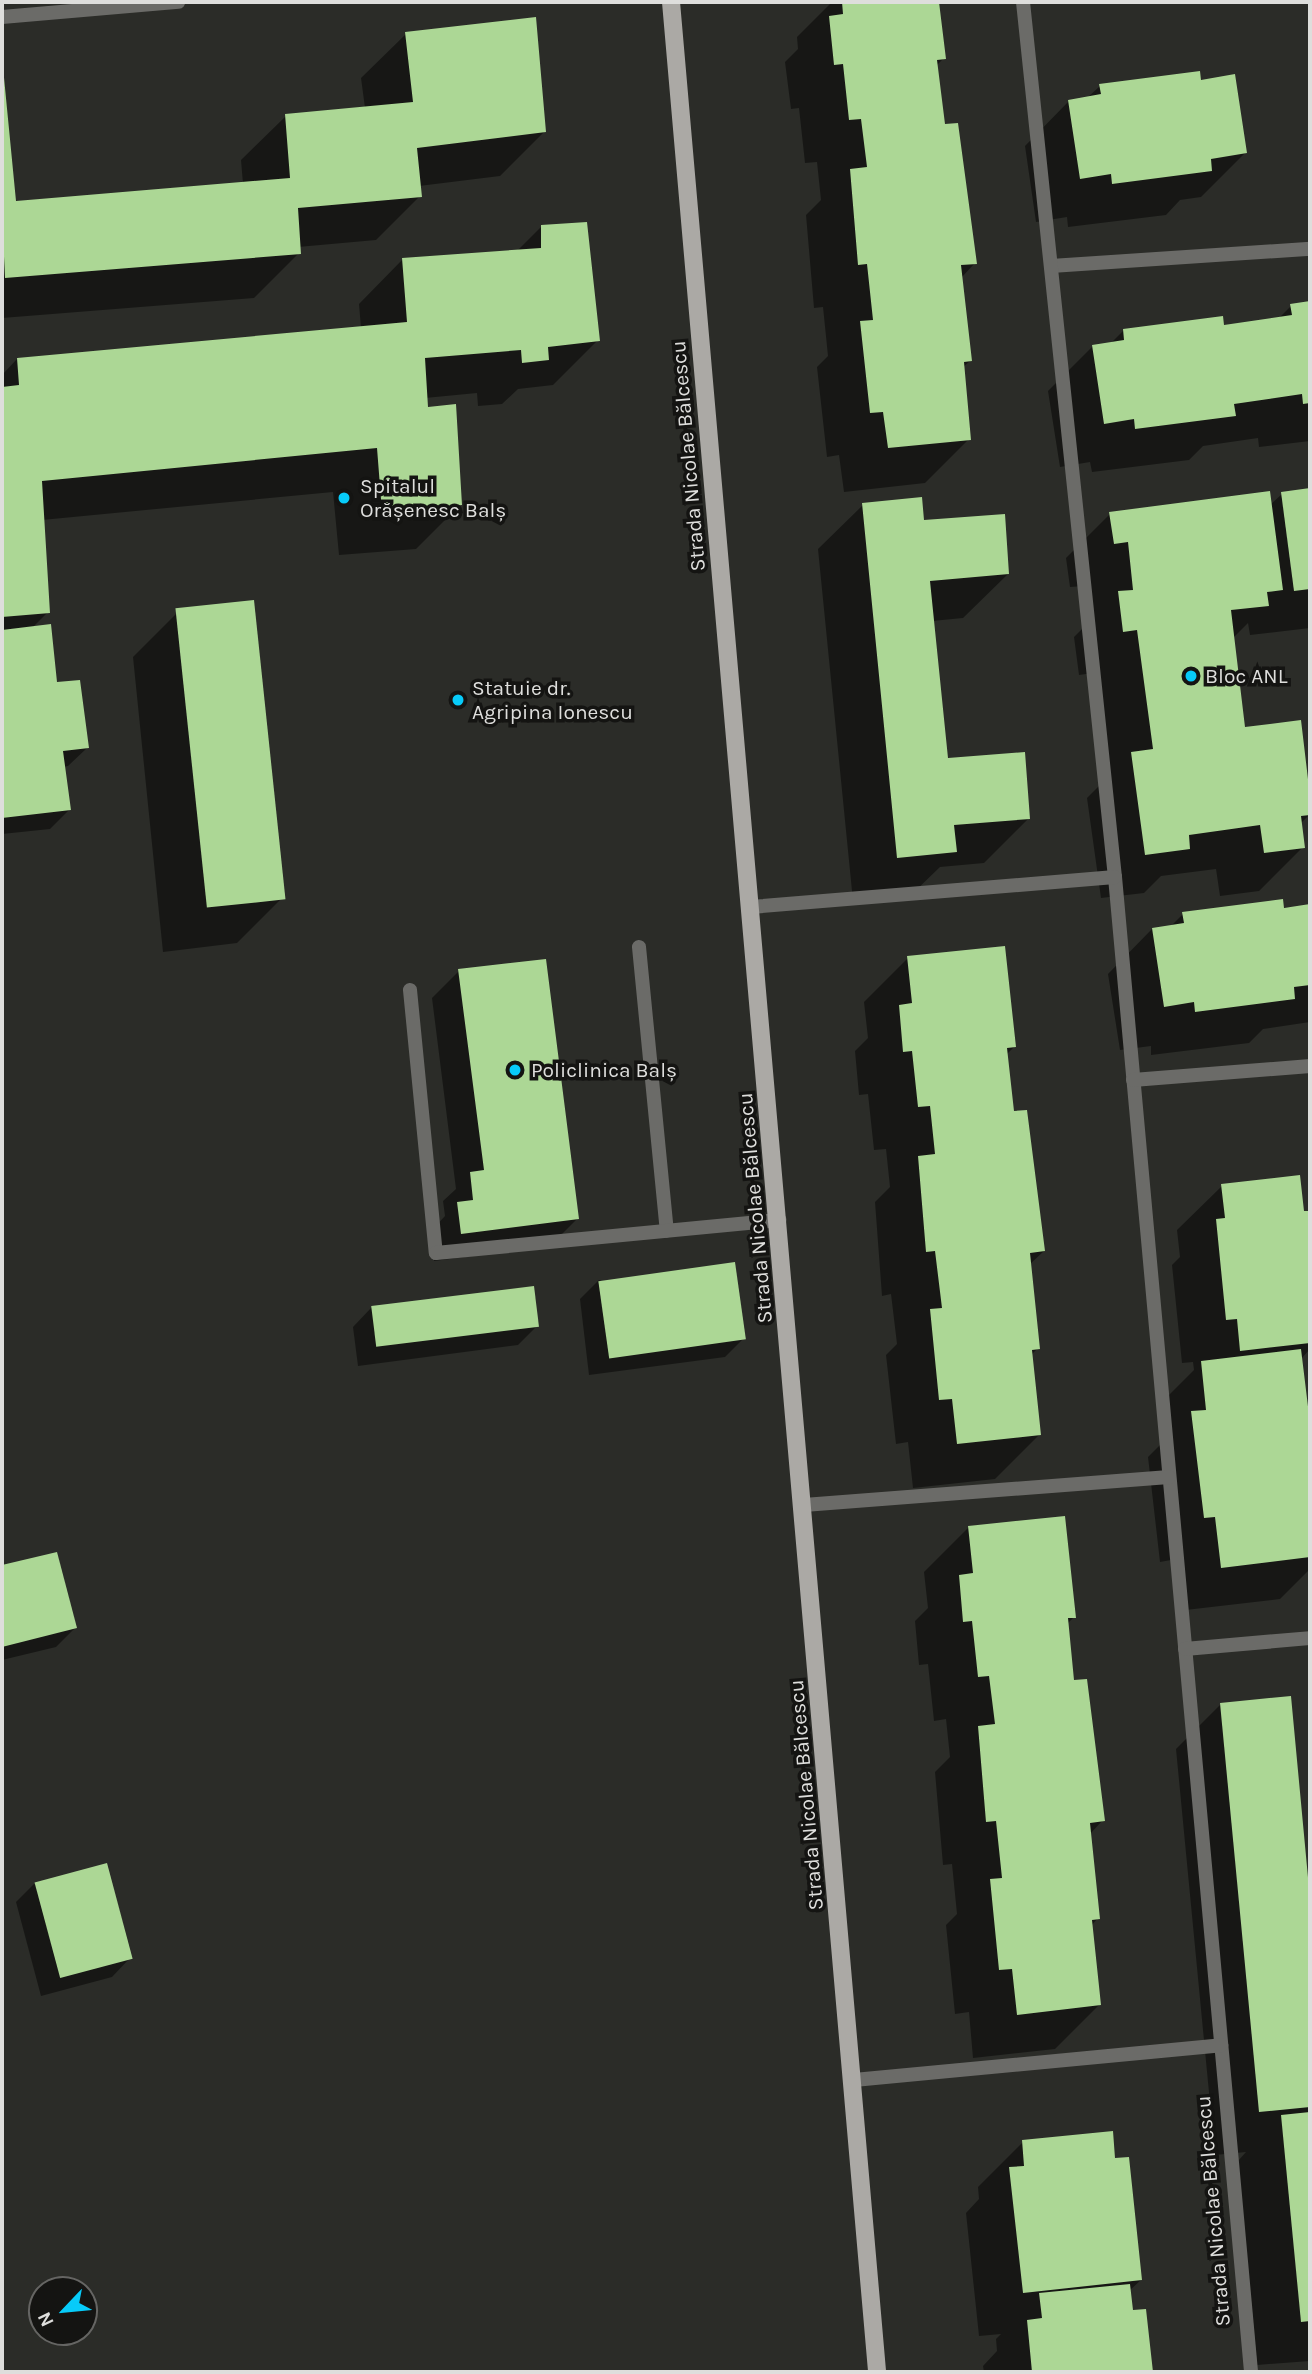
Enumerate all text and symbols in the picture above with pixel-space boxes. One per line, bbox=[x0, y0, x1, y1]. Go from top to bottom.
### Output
street label: Strada Nicolae Bălcescu bbox=[665, 340, 711, 572]
place label: Spitalul Orășenesc Balș bbox=[360, 473, 506, 523]
marker: Spitalul Orășenesc Balș bbox=[334, 488, 354, 508]
place label: Bloc ANL bbox=[1205, 663, 1287, 689]
marker: Bloc ANL bbox=[1183, 668, 1199, 684]
place label: Statuie dr. Agripina Ionescu bbox=[472, 675, 633, 725]
marker: Statuie dr. Agripina Ionescu bbox=[450, 692, 466, 708]
place label: Policlinica Balș bbox=[531, 1057, 677, 1083]
marker: Policlinica Balș bbox=[505, 1060, 525, 1080]
street label: Strada Nicolae Bălcescu bbox=[732, 1092, 778, 1324]
street label: Strada Nicolae Bălcescu bbox=[783, 1679, 829, 1911]
street label: Strada Nicolae Bălcescu bbox=[1190, 2095, 1236, 2327]
north arrow bbox=[28, 2276, 98, 2346]
text: N bbox=[33, 2308, 59, 2330]

